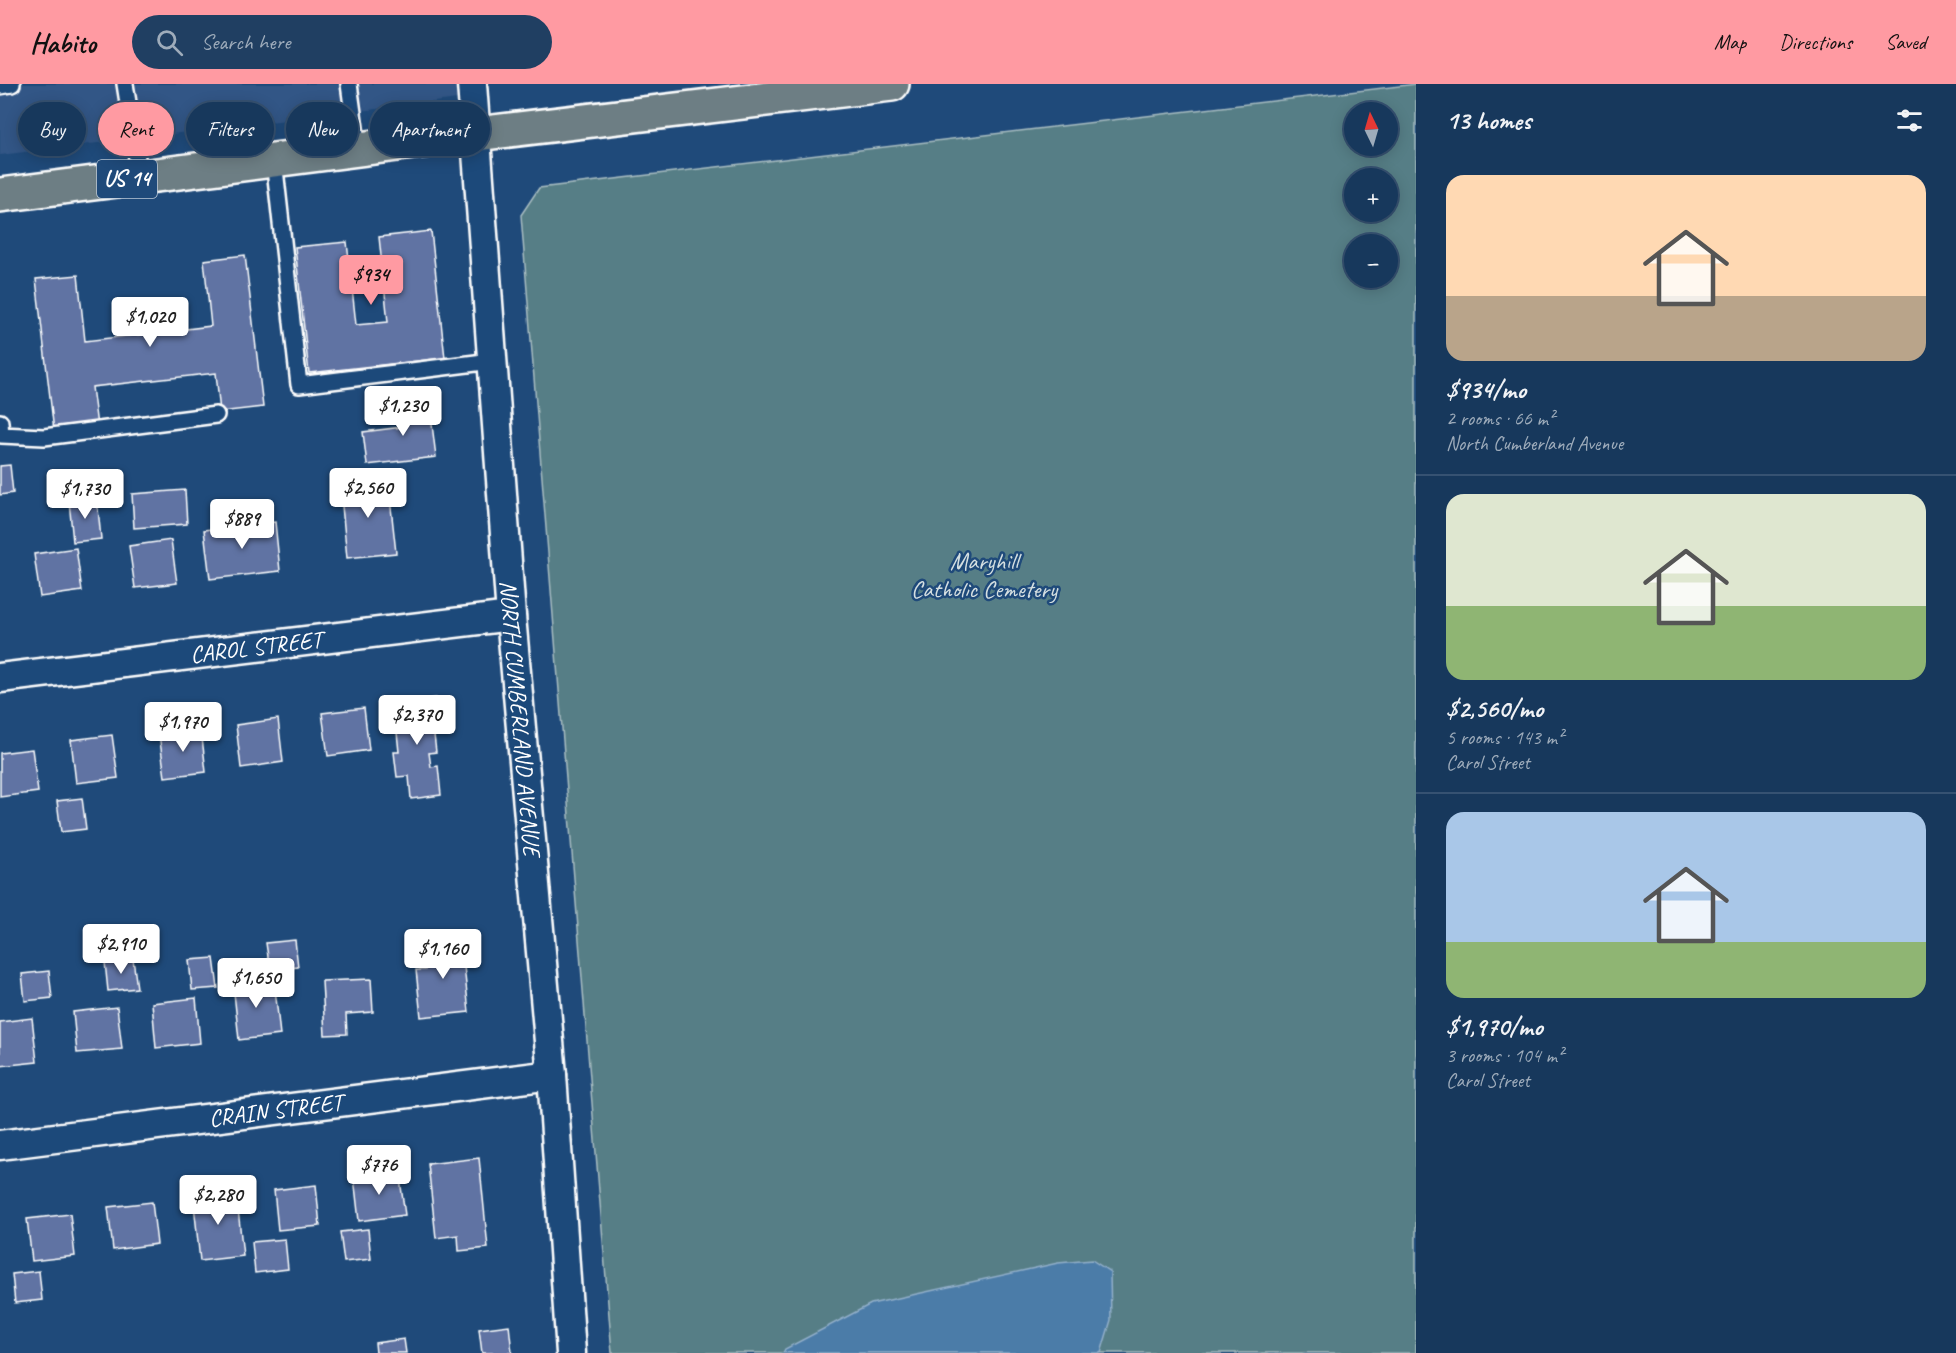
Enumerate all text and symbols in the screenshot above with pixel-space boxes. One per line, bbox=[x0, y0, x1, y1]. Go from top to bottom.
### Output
search box bbox=[132, 15, 552, 69]
text: Habito bbox=[30, 25, 96, 60]
icon: search bbox=[153, 26, 186, 59]
text: Search here bbox=[201, 28, 291, 56]
text: Map bbox=[1714, 29, 1746, 55]
text: Directions bbox=[1779, 29, 1852, 55]
text: Saved bbox=[1885, 29, 1926, 55]
chip: Buy bbox=[18, 102, 86, 156]
chip: Rent bbox=[98, 102, 174, 156]
chip: Filters bbox=[186, 102, 274, 156]
chip: New bbox=[286, 102, 358, 156]
chip: Apartment bbox=[370, 102, 490, 156]
north arrow bbox=[1344, 102, 1398, 156]
map controls bbox=[1344, 102, 1398, 288]
text: 13 homes bbox=[1446, 104, 1531, 137]
icon: filters bbox=[1893, 104, 1926, 137]
road number: US 14 bbox=[97, 160, 157, 198]
button: + bbox=[1344, 168, 1398, 222]
icon: home bbox=[1632, 214, 1740, 322]
button: − bbox=[1344, 234, 1398, 288]
pin: $934 bbox=[335, 255, 407, 306]
text: $934 bbox=[353, 262, 389, 287]
pin: $1,020 bbox=[101, 297, 199, 348]
text: $1,020 bbox=[126, 304, 174, 329]
text: $934/mo bbox=[1446, 373, 1526, 406]
pin: $1,230 bbox=[354, 386, 452, 437]
text: $1,230 bbox=[379, 393, 427, 418]
text: 2 rooms · 66 m² bbox=[1446, 406, 1554, 431]
text: North Cumberland Avenue bbox=[1446, 431, 1623, 456]
pin: $2,560 bbox=[319, 468, 417, 519]
pin: $1,730 bbox=[36, 469, 134, 520]
text: $2,560 bbox=[343, 475, 393, 500]
text: $1,730 bbox=[61, 476, 109, 501]
pin: $889 bbox=[206, 499, 278, 550]
text: $889 bbox=[224, 506, 260, 531]
icon: home bbox=[1632, 533, 1740, 641]
park label: Maryhill Catholic Cemetery bbox=[911, 546, 1059, 604]
street label: NORTH CUMBERLAND AVENUE bbox=[493, 579, 548, 860]
street label: CAROL STREET bbox=[188, 623, 329, 670]
text: $2,560/mo bbox=[1446, 692, 1543, 725]
pin: $2,370 bbox=[368, 695, 466, 746]
pin: $1,970 bbox=[134, 702, 232, 753]
text: $2,370 bbox=[393, 702, 441, 727]
text: $1,970 bbox=[159, 709, 207, 734]
text: 5 rooms · 143 m² bbox=[1446, 725, 1563, 750]
text: Carol Street bbox=[1446, 750, 1530, 775]
icon: home bbox=[1632, 851, 1740, 959]
pin: $2,910 bbox=[72, 924, 170, 975]
pin: $1,160 bbox=[394, 929, 492, 980]
text: $2,910 bbox=[97, 931, 145, 956]
text: $1,160 bbox=[418, 936, 468, 961]
pin: $1,650 bbox=[207, 958, 305, 1009]
text: $1,650 bbox=[231, 965, 281, 990]
text: $1,970/mo bbox=[1446, 1010, 1543, 1043]
text: 3 rooms · 104 m² bbox=[1446, 1043, 1563, 1068]
text: Carol Street bbox=[1446, 1068, 1530, 1093]
street label: CRAIN STREET bbox=[207, 1086, 349, 1133]
pin: $776 bbox=[343, 1145, 415, 1196]
text: $776 bbox=[361, 1152, 397, 1177]
pin: $2,280 bbox=[169, 1175, 267, 1226]
text: $2,280 bbox=[194, 1182, 242, 1207]

